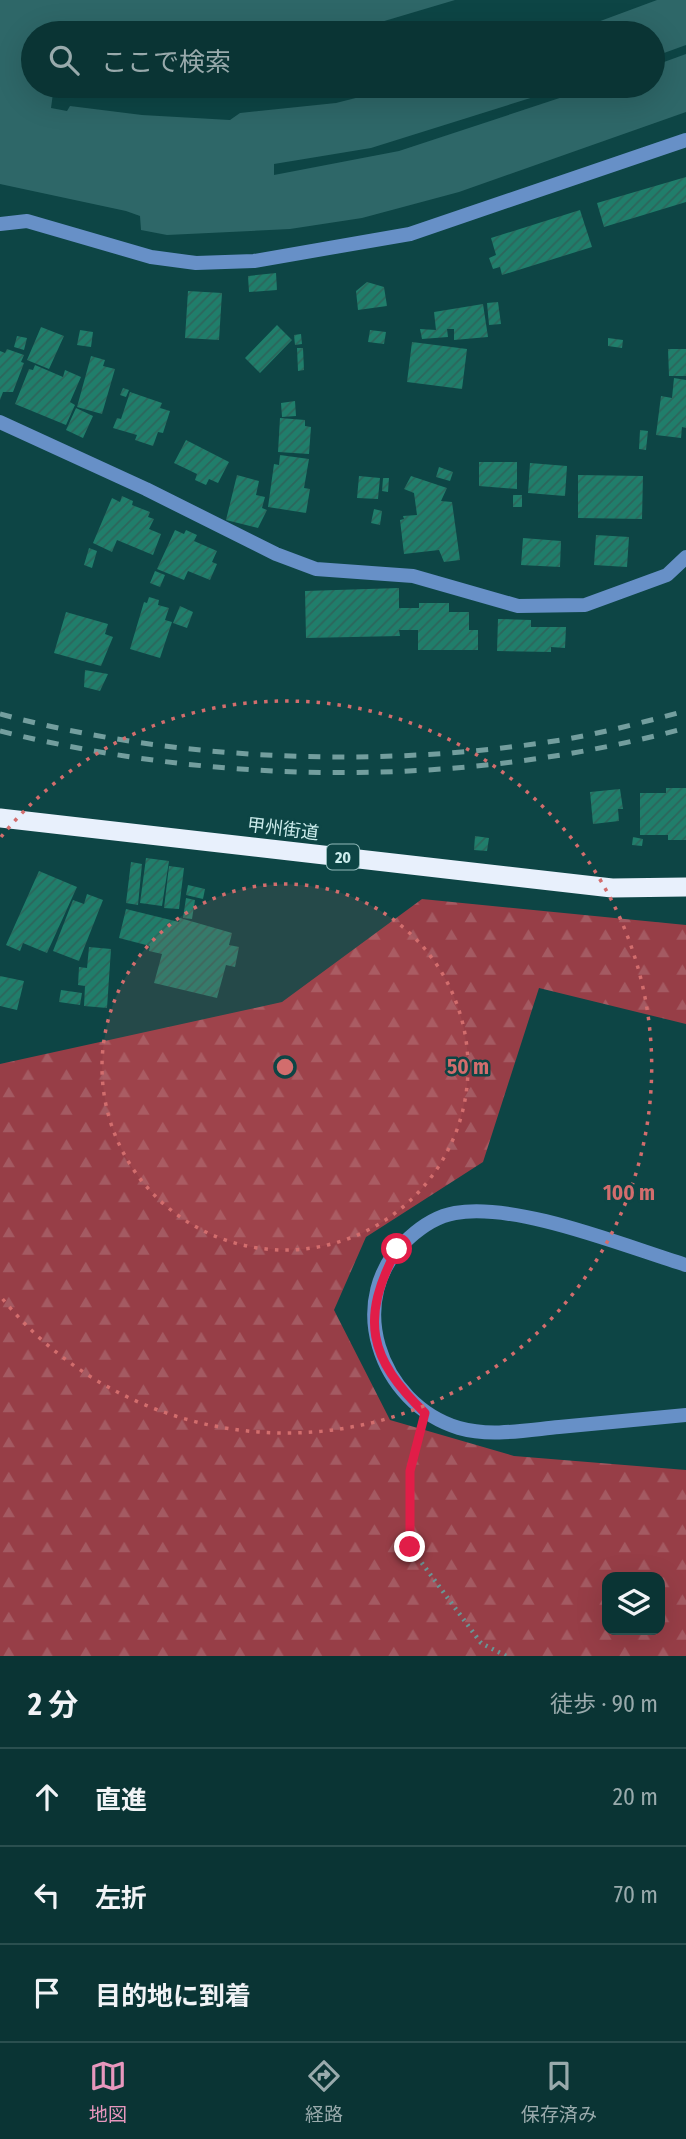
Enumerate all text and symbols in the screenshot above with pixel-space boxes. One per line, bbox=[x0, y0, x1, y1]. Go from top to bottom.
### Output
search box bbox=[21, 21, 665, 98]
icon: search bbox=[45, 41, 83, 79]
text: ここで検索 bbox=[101, 47, 231, 78]
street label: 甲州街道 bbox=[246, 814, 320, 844]
road number: 20 bbox=[327, 844, 359, 870]
text: 50 m bbox=[447, 1054, 489, 1080]
centre of rings bbox=[273, 1055, 297, 1079]
text: 100 m bbox=[603, 1180, 655, 1206]
route start bbox=[381, 1233, 412, 1264]
route end bbox=[394, 1531, 425, 1562]
map controls bbox=[602, 1572, 665, 1635]
button: layers bbox=[602, 1572, 665, 1635]
text: 2 分 bbox=[28, 1687, 78, 1723]
text: 徒歩 · 90 m bbox=[550, 1690, 658, 1718]
icon: ahead bbox=[28, 1778, 66, 1816]
text: 20 m bbox=[613, 1783, 658, 1811]
text: 直進 bbox=[95, 1785, 147, 1816]
icon: left bbox=[28, 1876, 66, 1914]
text: 70 m bbox=[614, 1881, 658, 1909]
text: 左折 bbox=[95, 1883, 147, 1914]
icon: arrive bbox=[28, 1974, 66, 2012]
text: 目的地に到着 bbox=[95, 1981, 251, 2012]
tab: 地図 bbox=[89, 2057, 127, 2126]
tab: 経路 bbox=[305, 2057, 343, 2126]
tab: 保存済み bbox=[521, 2057, 597, 2126]

